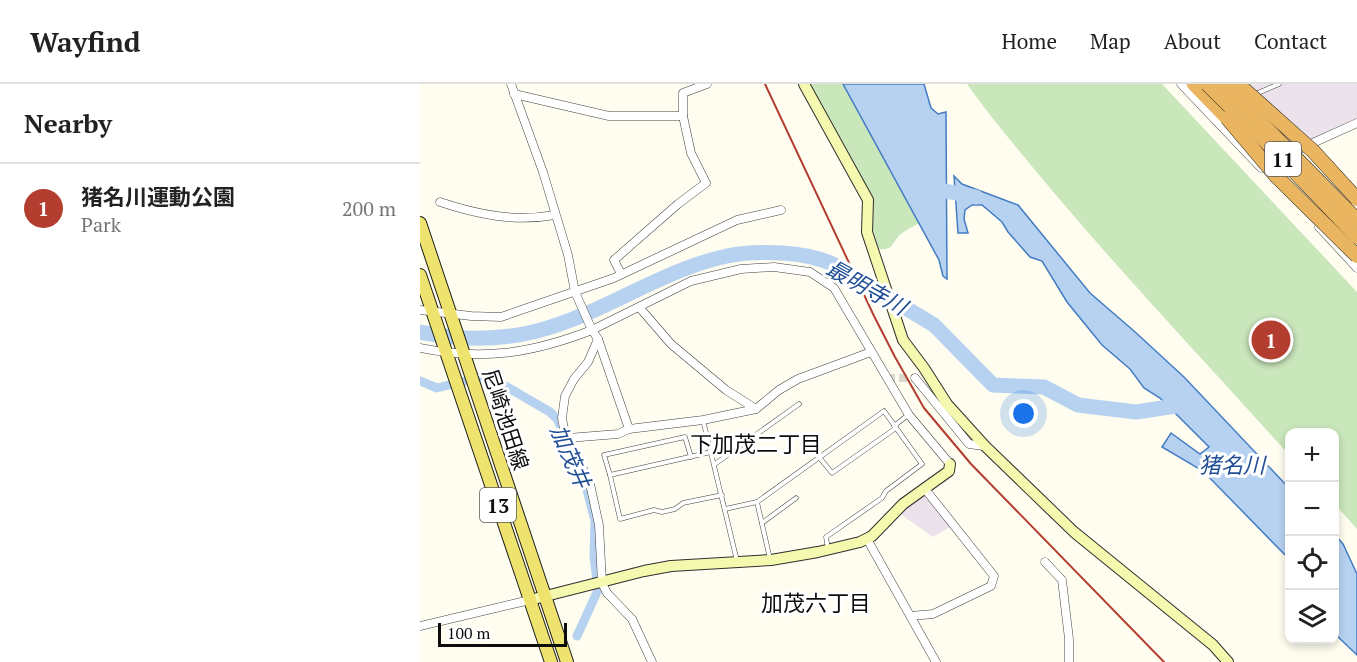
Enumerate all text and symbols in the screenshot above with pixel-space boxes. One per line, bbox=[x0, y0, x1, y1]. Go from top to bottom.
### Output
text: Wayfind bbox=[30, 23, 141, 60]
text: Home bbox=[1001, 27, 1057, 55]
text: Map bbox=[1090, 27, 1131, 55]
text: About bbox=[1164, 27, 1221, 55]
text: Contact bbox=[1254, 27, 1327, 55]
text: Nearby bbox=[24, 106, 112, 140]
road number: 11 bbox=[1265, 142, 1301, 176]
text: 猪名川運動公園 bbox=[81, 182, 235, 211]
text: 1 bbox=[38, 195, 49, 222]
text: 200 m bbox=[342, 195, 396, 222]
text: Park bbox=[81, 211, 121, 238]
water label: 最明寺川 bbox=[821, 253, 914, 322]
pin: 1 bbox=[1252, 318, 1290, 362]
street label: 尼崎池田線 bbox=[476, 365, 536, 473]
your location bbox=[1009, 399, 1038, 428]
water label: 加茂井 bbox=[544, 420, 598, 494]
map controls bbox=[1285, 428, 1339, 644]
button: + bbox=[1285, 428, 1339, 482]
district label: 下加茂二丁目 bbox=[690, 429, 822, 458]
water label: 猪名川 bbox=[1199, 450, 1267, 479]
button: − bbox=[1285, 482, 1339, 536]
road number: 13 bbox=[480, 488, 516, 522]
button: locate bbox=[1285, 536, 1339, 590]
district label: 加茂六丁目 bbox=[761, 588, 871, 617]
button: layers bbox=[1285, 590, 1339, 644]
scale bar bbox=[438, 620, 567, 648]
text: 100 m bbox=[447, 622, 490, 644]

